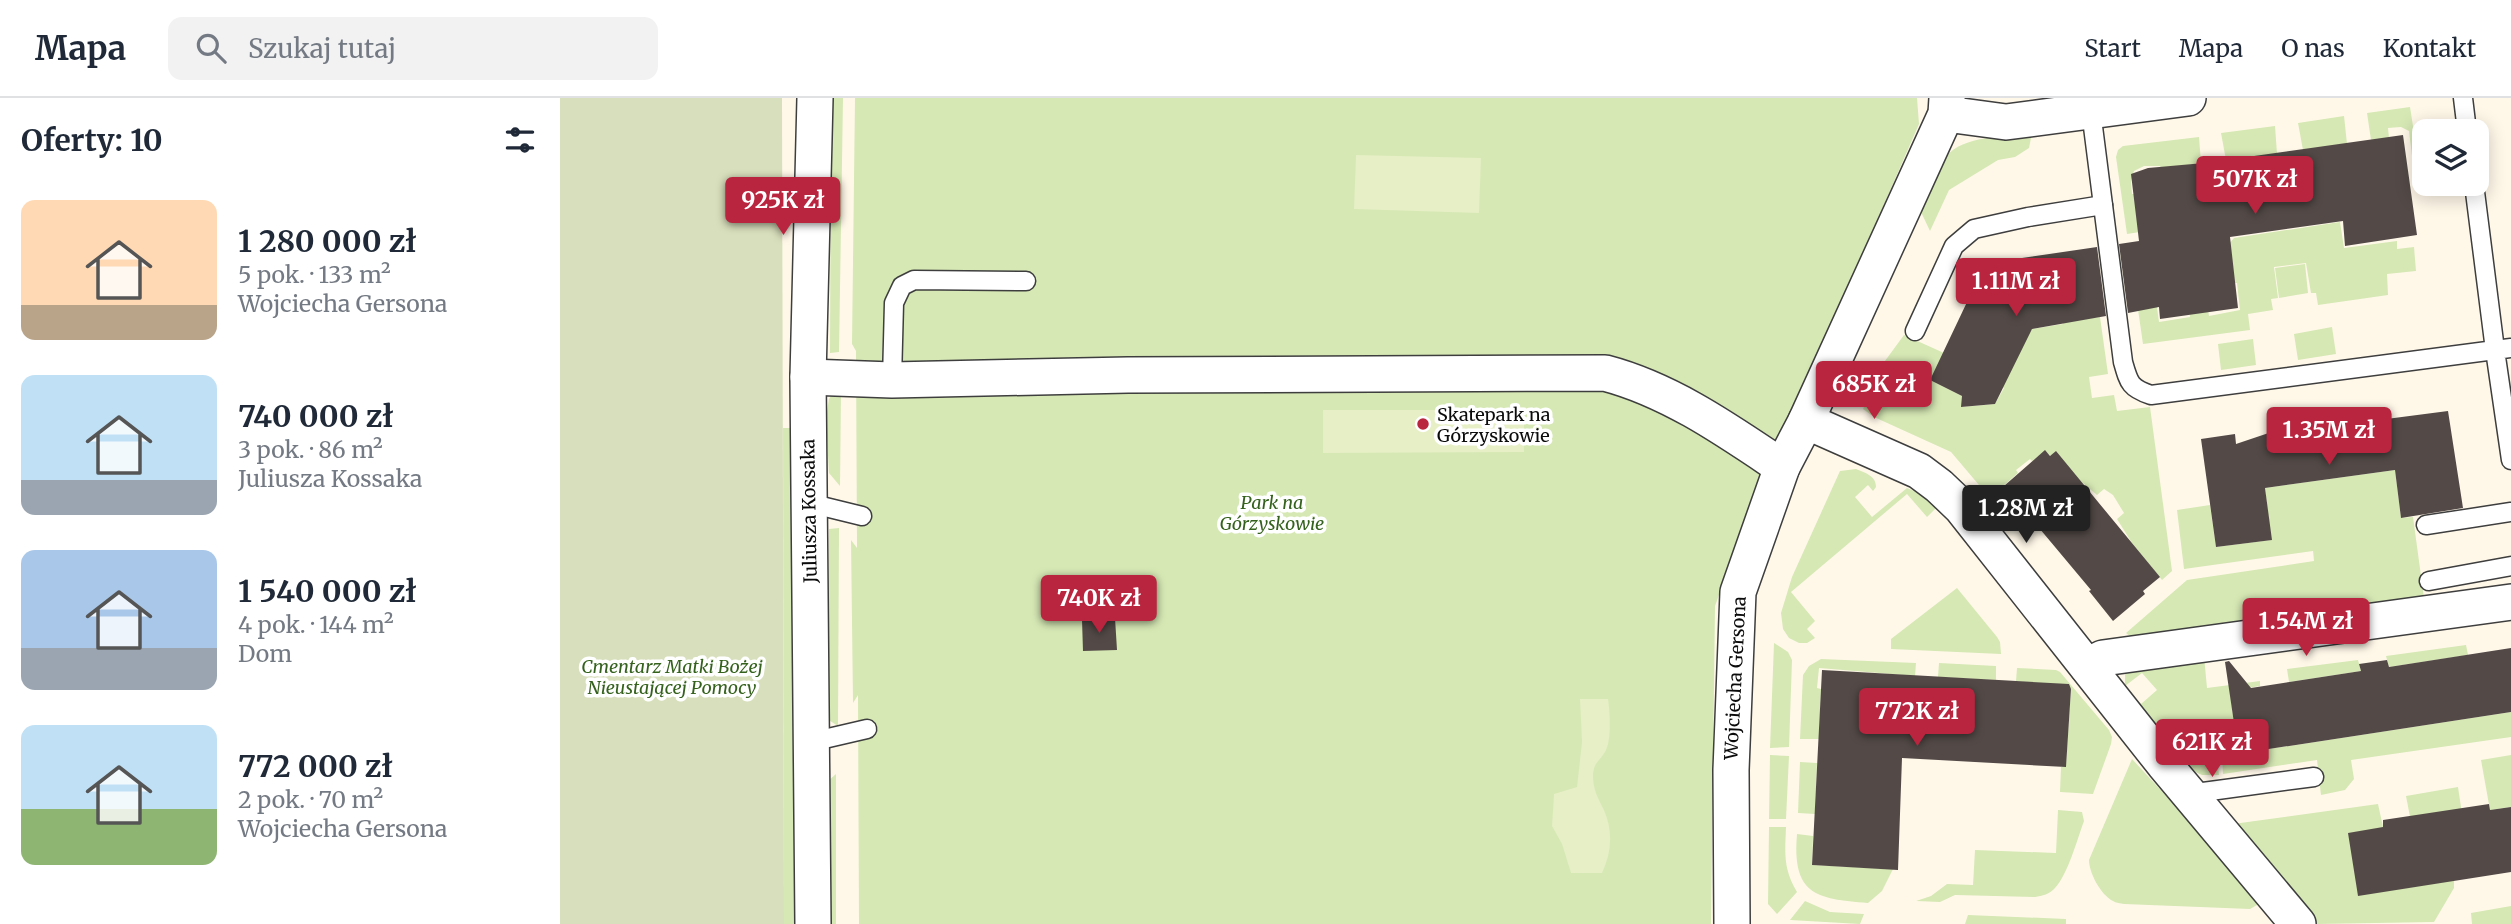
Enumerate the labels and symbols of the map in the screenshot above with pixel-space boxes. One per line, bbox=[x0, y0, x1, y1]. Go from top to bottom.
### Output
pin: 507K zł bbox=[2190, 156, 2320, 216]
pin: 925K zł bbox=[718, 178, 848, 237]
pin: 1.11M zł bbox=[1944, 258, 2088, 318]
pin: 685K zł bbox=[1809, 362, 1939, 421]
place label: Skatepark na Górzyskowie bbox=[1437, 403, 1551, 447]
pin: 1.35M zł bbox=[2257, 408, 2401, 467]
marker: Skatepark na Górzyskowie bbox=[1415, 416, 1431, 432]
street label: Juliusza Kossaka bbox=[796, 438, 822, 584]
pin: 1.28M zł bbox=[1954, 486, 2098, 545]
park label: Park na Górzyskowie bbox=[1220, 491, 1324, 535]
pin: 740K zł bbox=[1034, 575, 1164, 635]
street label: Wojciecha Gersona bbox=[1719, 595, 1751, 761]
pin: 1.54M zł bbox=[2234, 598, 2378, 658]
park label: Cmentarz Matki Bożej Nieustającej Pomocy bbox=[581, 655, 763, 699]
pin: 772K zł bbox=[1852, 688, 1982, 748]
pin: 621K zł bbox=[2147, 720, 2277, 779]

